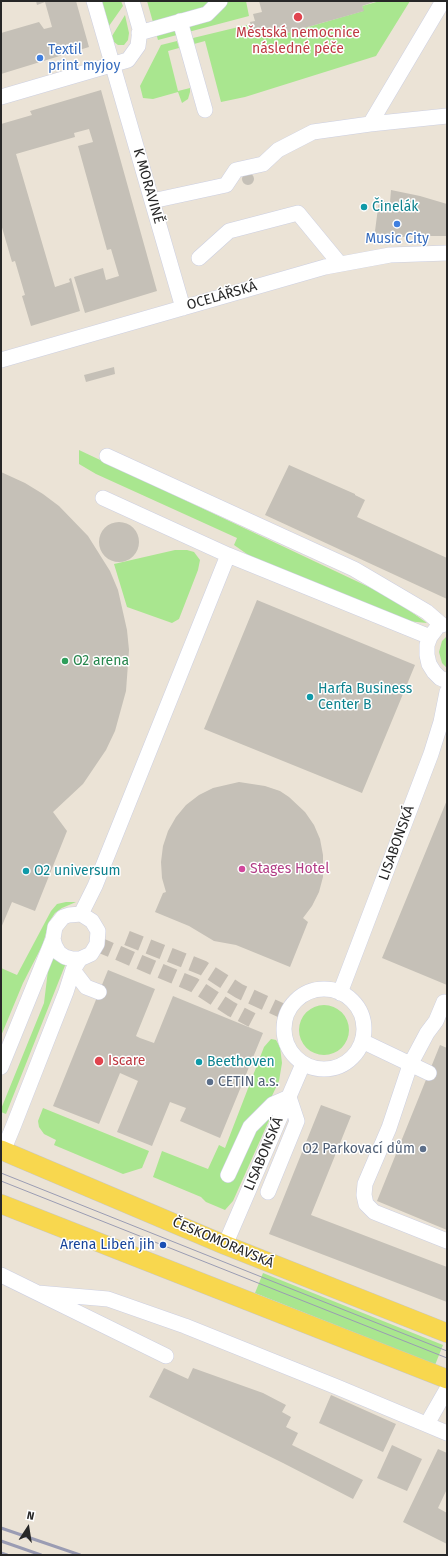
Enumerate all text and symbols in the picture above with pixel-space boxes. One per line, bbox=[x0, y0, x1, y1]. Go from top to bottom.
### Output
marker: Městská nemocnice následné péče bbox=[292, 11, 304, 23]
place label: Městská nemocnice následné péče bbox=[236, 25, 360, 58]
place label: Textil print myjoy bbox=[48, 42, 120, 74]
marker: Textil print myjoy bbox=[35, 53, 45, 63]
street label: K MORAVINĚ bbox=[129, 146, 167, 226]
place label: Činelák bbox=[372, 199, 418, 215]
marker: Činelák bbox=[359, 202, 369, 212]
marker: Music City bbox=[392, 219, 402, 229]
place label: Music City bbox=[365, 231, 429, 247]
street label: OCELÁŘSKÁ bbox=[185, 278, 259, 314]
place label: O2 arena bbox=[73, 653, 129, 669]
marker: O2 arena bbox=[60, 656, 70, 666]
place label: Harfa Business Center B bbox=[318, 681, 412, 714]
marker: Harfa Business Center B bbox=[305, 692, 315, 702]
street label: LISABONSKÁ bbox=[376, 803, 418, 883]
place label: Stages Hotel bbox=[250, 861, 329, 877]
place label: O2 universum bbox=[34, 863, 121, 879]
marker: Stages Hotel bbox=[237, 864, 247, 874]
marker: O2 universum bbox=[21, 866, 31, 876]
place label: Iscare bbox=[108, 1053, 145, 1069]
place label: Beethoven bbox=[207, 1054, 275, 1070]
marker: Iscare bbox=[93, 1055, 105, 1067]
marker: Beethoven bbox=[194, 1057, 204, 1067]
place label: CETIN a.s. bbox=[218, 1074, 279, 1090]
marker: CETIN a.s. bbox=[205, 1077, 215, 1087]
street label: LISABONSKÁ bbox=[241, 1115, 287, 1193]
place label: O2 Parkovací dům bbox=[302, 1141, 415, 1157]
marker: O2 Parkovací dům bbox=[418, 1144, 428, 1154]
street label: ČESKOMORAVSKÁ bbox=[170, 1214, 276, 1272]
place label: Arena Libeň jih bbox=[60, 1237, 155, 1253]
marker: Arena Libeň jih bbox=[158, 1240, 168, 1250]
north arrow bbox=[8, 1508, 48, 1548]
text: N bbox=[26, 1509, 36, 1523]

